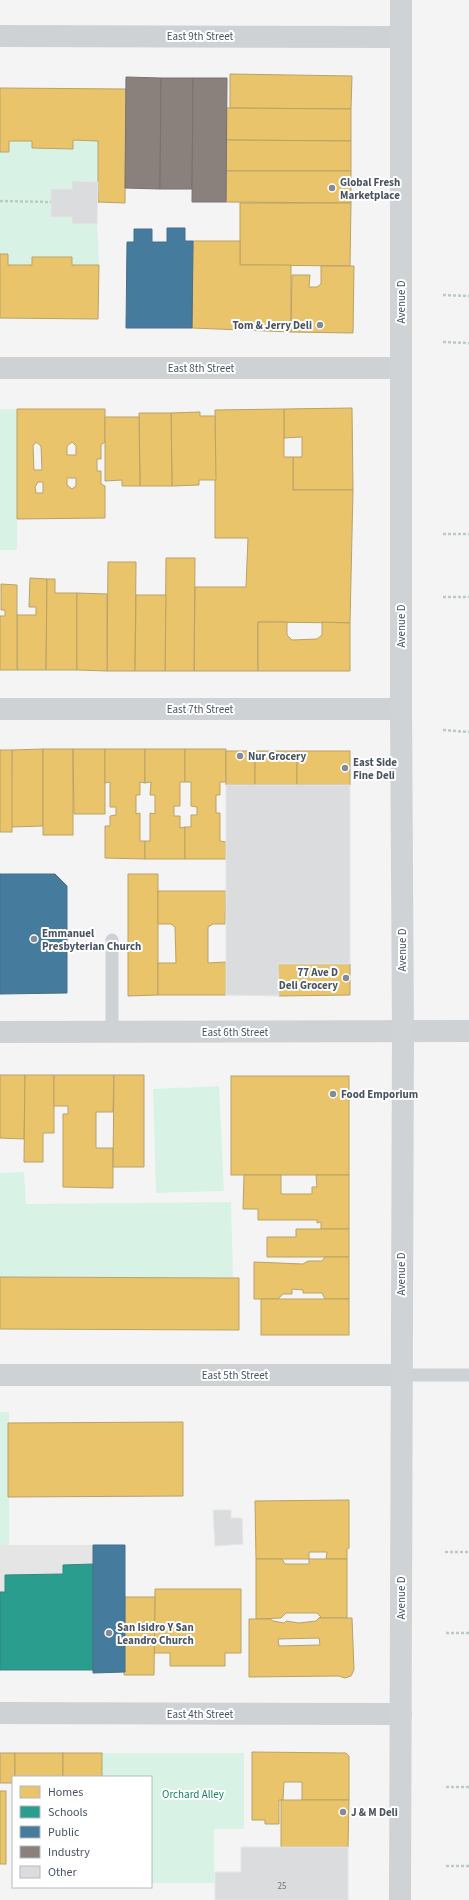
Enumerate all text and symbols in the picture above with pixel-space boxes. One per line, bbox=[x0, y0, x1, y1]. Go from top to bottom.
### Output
street label: East 9th Street bbox=[167, 29, 234, 44]
place label: Global Fresh Marketplace bbox=[340, 175, 400, 203]
marker: Global Fresh Marketplace bbox=[327, 183, 337, 193]
street label: Avenue D bbox=[394, 280, 409, 323]
place label: Tom & Jerry Deli bbox=[233, 318, 312, 333]
marker: Tom & Jerry Deli bbox=[315, 320, 325, 330]
street label: East 8th Street bbox=[168, 361, 235, 376]
street label: Avenue D bbox=[394, 604, 409, 647]
street label: East 7th Street bbox=[167, 702, 234, 717]
place label: Nur Grocery bbox=[248, 749, 307, 764]
marker: Nur Grocery bbox=[235, 751, 245, 761]
place label: East Side Fine Deli bbox=[353, 755, 397, 783]
marker: East Side Fine Deli bbox=[340, 763, 350, 773]
place label: Emmanuel Presbyterian Church bbox=[42, 926, 141, 954]
street label: Avenue D bbox=[395, 928, 410, 971]
marker: Emmanuel Presbyterian Church bbox=[29, 934, 39, 944]
place label: 77 Ave D Deli Grocery bbox=[279, 965, 338, 993]
marker: 77 Ave D Deli Grocery bbox=[341, 973, 351, 983]
street label: East 6th Street bbox=[202, 1025, 269, 1040]
place label: Food Emporium bbox=[341, 1087, 418, 1102]
marker: Food Emporium bbox=[328, 1089, 338, 1099]
street label: Avenue D bbox=[394, 1252, 409, 1295]
street label: East 5th Street bbox=[202, 1368, 269, 1383]
street label: Avenue D bbox=[394, 1576, 409, 1619]
place label: San Isidro Y San Leandro Church bbox=[117, 1620, 194, 1648]
marker: San Isidro Y San Leandro Church bbox=[104, 1628, 114, 1638]
street label: East 4th Street bbox=[167, 1707, 234, 1722]
legend bbox=[12, 1776, 152, 1888]
text: Homes bbox=[48, 1784, 83, 1801]
park label: Orchard Alley bbox=[162, 1787, 224, 1802]
text: Schools bbox=[48, 1804, 88, 1821]
place label: J & M Deli bbox=[351, 1805, 398, 1820]
marker: J & M Deli bbox=[338, 1807, 348, 1817]
text: Public bbox=[48, 1824, 80, 1841]
text: Industry bbox=[48, 1844, 90, 1861]
text: Other bbox=[48, 1864, 78, 1881]
house number: 25 bbox=[278, 1880, 287, 1893]

